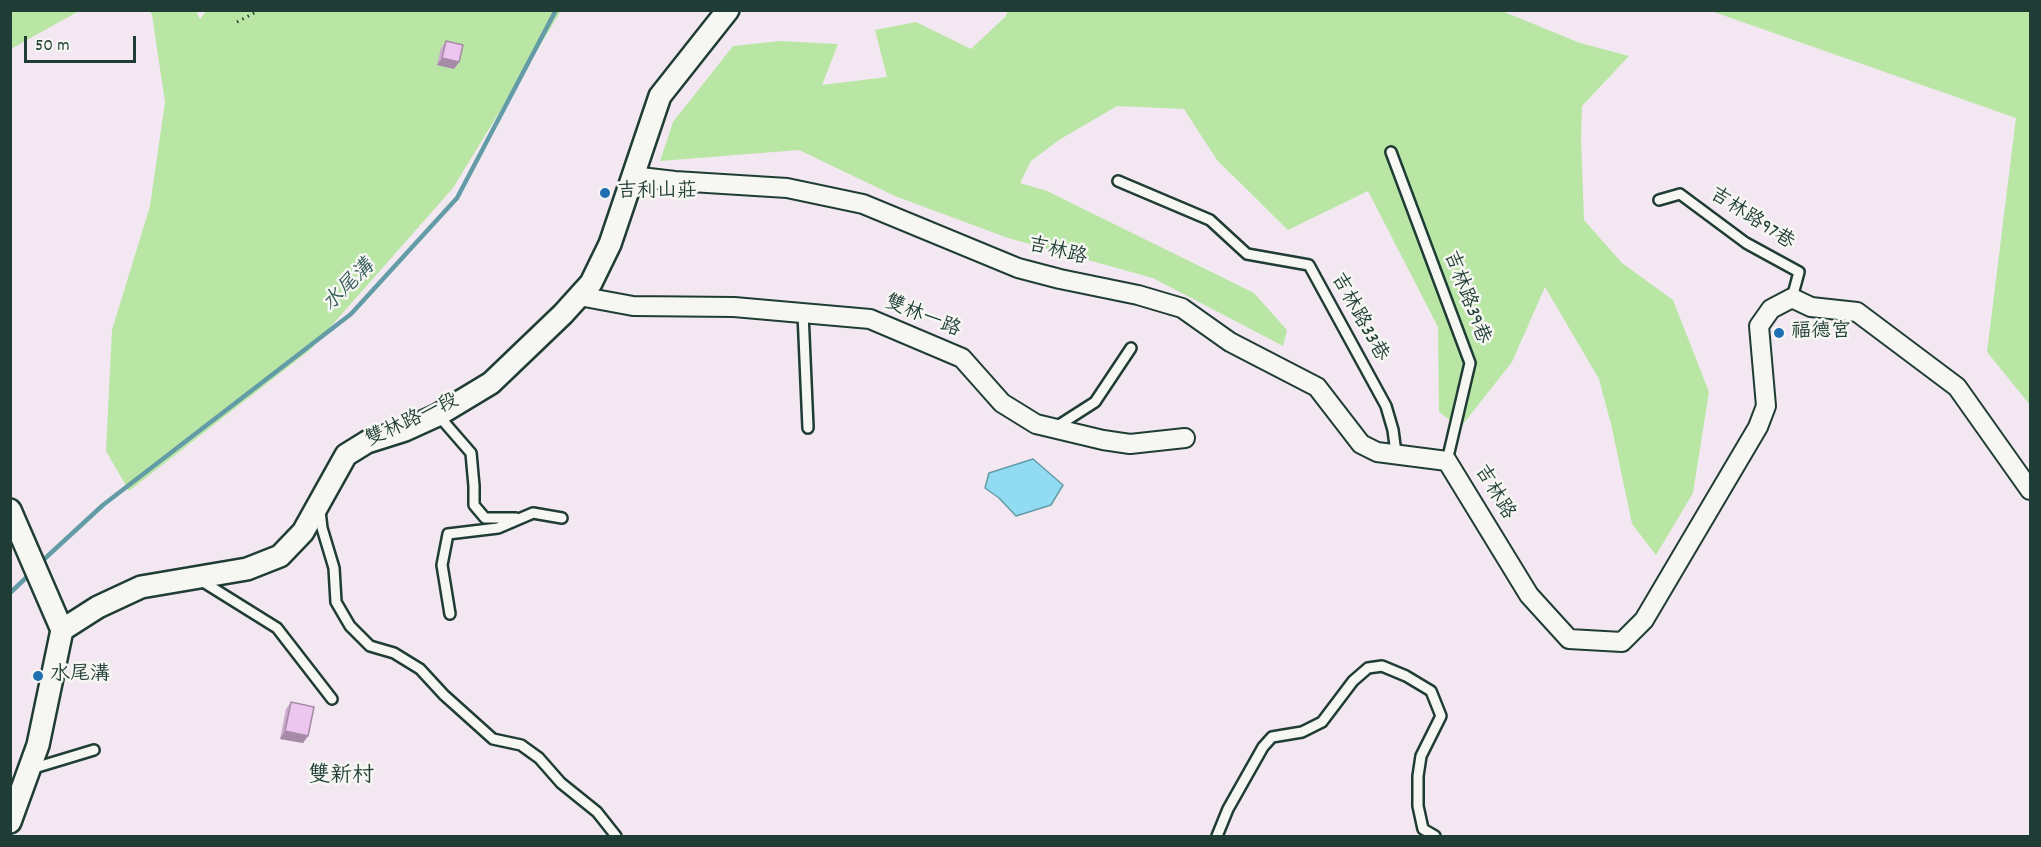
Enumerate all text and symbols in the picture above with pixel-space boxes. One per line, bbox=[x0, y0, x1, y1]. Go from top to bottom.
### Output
scale bar bbox=[27, 24, 140, 62]
text: 50 m bbox=[35, 34, 70, 59]
place label: 吉利山莊 bbox=[617, 181, 697, 205]
street label: 吉林路97巷 bbox=[1704, 184, 1798, 256]
marker: 吉利山莊 bbox=[598, 186, 612, 200]
street label: 吉林路 bbox=[1025, 234, 1089, 272]
street label: 吉林路39巷 bbox=[1436, 248, 1494, 348]
water label: 水尾溝 bbox=[319, 256, 381, 318]
street label: 吉林路33巷 bbox=[1324, 269, 1392, 367]
street label: 雙林一路 bbox=[880, 292, 964, 344]
place label: 福德宮 bbox=[1791, 321, 1851, 345]
marker: 福德宮 bbox=[1772, 326, 1786, 340]
street label: 雙林路一段 bbox=[363, 390, 463, 454]
street label: 吉林路 bbox=[1467, 461, 1519, 525]
place label: 水尾溝 bbox=[50, 664, 110, 688]
marker: 水尾溝 bbox=[31, 669, 45, 683]
district label: 雙新村 bbox=[308, 765, 374, 791]

